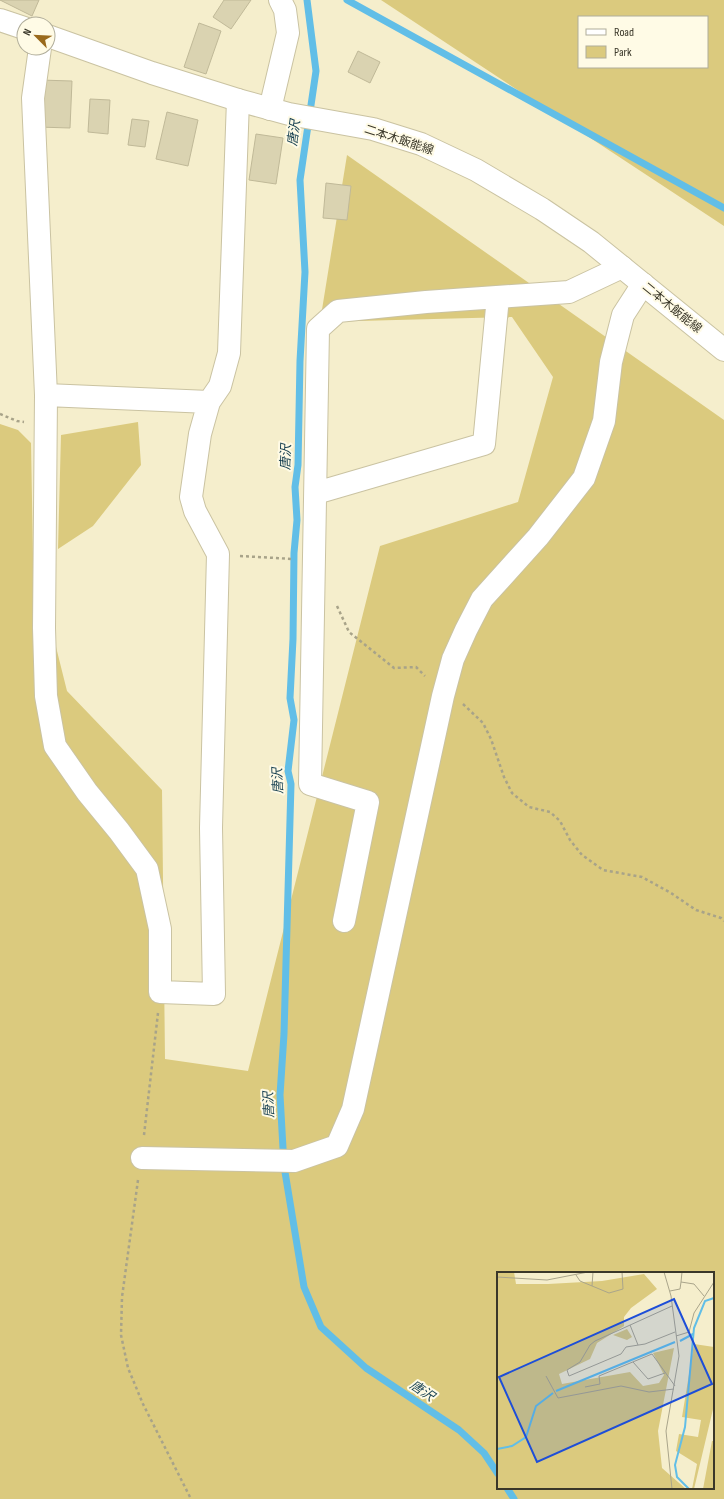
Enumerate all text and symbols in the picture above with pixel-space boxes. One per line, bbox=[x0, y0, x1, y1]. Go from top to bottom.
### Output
north arrow bbox=[16, 16, 56, 56]
legend bbox=[578, 16, 708, 68]
text: Road bbox=[614, 25, 634, 40]
text: N bbox=[20, 27, 35, 37]
text: Park bbox=[614, 45, 632, 60]
water label: 唐沢 bbox=[284, 117, 304, 147]
street label: 二本木飯能線 bbox=[362, 122, 436, 158]
street label: 二本木飯能線 bbox=[639, 280, 705, 336]
water label: 唐沢 bbox=[278, 442, 295, 470]
water label: 唐沢 bbox=[269, 766, 286, 794]
water label: 唐沢 bbox=[260, 1090, 277, 1118]
inset map bbox=[497, 1272, 714, 1489]
water label: 唐沢 bbox=[407, 1377, 439, 1406]

